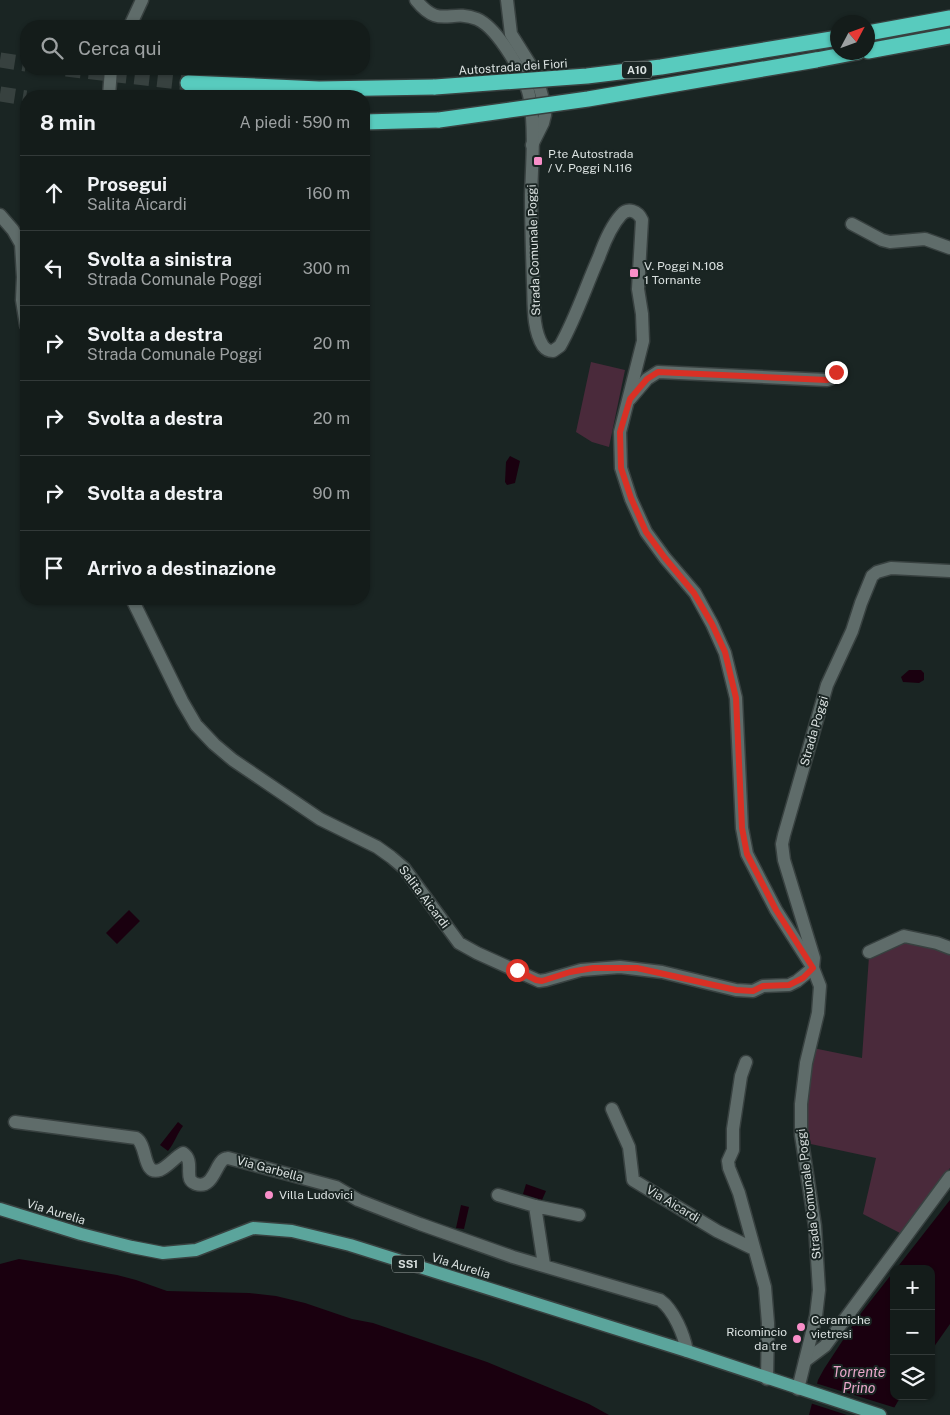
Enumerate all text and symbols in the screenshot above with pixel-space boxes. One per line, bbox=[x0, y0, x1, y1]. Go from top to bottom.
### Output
north arrow bbox=[830, 15, 875, 60]
search box bbox=[20, 20, 370, 75]
icon: search bbox=[38, 34, 66, 62]
text: Cerca qui bbox=[78, 37, 161, 59]
street label: Autostrada dei Fiori bbox=[458, 56, 568, 78]
road number: A10 bbox=[622, 62, 652, 78]
text: 8 min bbox=[40, 110, 96, 135]
text: A piedi · 590 m bbox=[240, 113, 350, 132]
place label: P.te Autostrada / V. Poggi N.116 bbox=[548, 147, 633, 175]
marker: P.te Autostrada / V. Poggi N.116 bbox=[532, 155, 544, 167]
text: Prosegui bbox=[87, 173, 167, 195]
icon: ahead bbox=[40, 179, 68, 207]
text: 160 m bbox=[306, 184, 350, 203]
street label: Strada Comunale Poggi bbox=[525, 184, 543, 316]
text: Salita Aicardi bbox=[87, 195, 187, 214]
text: Svolta a sinistra bbox=[87, 248, 232, 270]
icon: left bbox=[40, 254, 68, 282]
text: 300 m bbox=[303, 259, 350, 278]
place label: V. Poggi N.108 1 Tornante bbox=[644, 259, 724, 287]
marker: V. Poggi N.108 1 Tornante bbox=[628, 267, 640, 279]
text: Strada Comunale Poggi bbox=[87, 270, 262, 289]
text: Svolta a destra bbox=[87, 323, 223, 345]
icon: right bbox=[40, 329, 68, 357]
text: 20 m bbox=[313, 334, 350, 353]
text: Strada Comunale Poggi bbox=[87, 345, 262, 364]
route end bbox=[825, 361, 848, 384]
icon: right bbox=[40, 404, 68, 432]
text: Svolta a destra bbox=[87, 407, 223, 429]
text: 20 m bbox=[313, 409, 350, 428]
icon: right bbox=[40, 479, 68, 507]
text: Svolta a destra bbox=[87, 482, 223, 504]
text: 90 m bbox=[313, 484, 350, 503]
icon: arrive bbox=[40, 554, 68, 582]
text: Arrivo a destinazione bbox=[87, 557, 276, 579]
street label: Strada Poggi bbox=[797, 694, 831, 768]
street label: Salita Aicardi bbox=[396, 863, 452, 931]
route start bbox=[506, 959, 529, 982]
street label: Strada Comunale Poggi bbox=[794, 1128, 824, 1260]
street label: Via Garbella bbox=[235, 1153, 305, 1185]
street label: Via Aicardi bbox=[644, 1183, 702, 1225]
place label: Villa Ludovici bbox=[279, 1188, 353, 1202]
marker: Villa Ludovici bbox=[263, 1189, 275, 1201]
street label: Via Aurelia bbox=[25, 1196, 87, 1228]
street label: Via Aurelia bbox=[430, 1250, 492, 1282]
road number: SS1 bbox=[392, 1256, 424, 1272]
map controls bbox=[890, 1265, 935, 1400]
button: + bbox=[890, 1265, 935, 1310]
button: − bbox=[890, 1310, 935, 1355]
place label: Ceramiche vietresi bbox=[811, 1313, 871, 1341]
marker: Ceramiche vietresi bbox=[795, 1321, 807, 1333]
place label: Ricomincio da tre bbox=[726, 1325, 787, 1353]
marker: Ricomincio da tre bbox=[791, 1333, 803, 1345]
button: layers bbox=[890, 1355, 935, 1400]
water label: Torrente Prino bbox=[833, 1364, 886, 1396]

